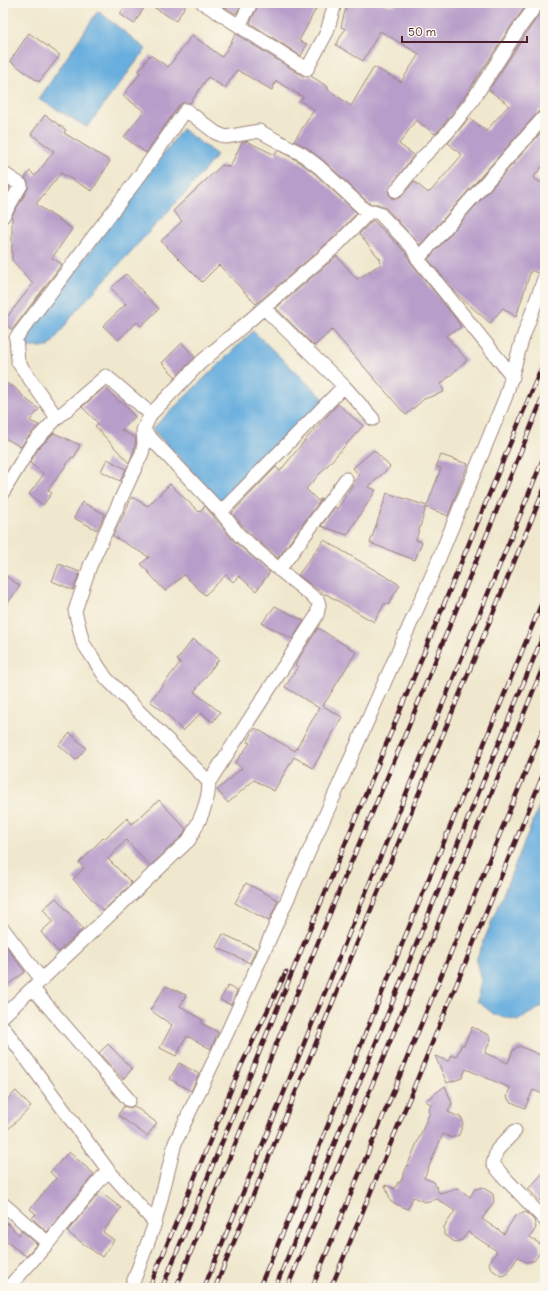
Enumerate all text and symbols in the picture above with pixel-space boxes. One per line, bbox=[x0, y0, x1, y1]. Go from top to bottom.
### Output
scale bar bbox=[402, 18, 527, 44]
text: 50 m bbox=[408, 24, 437, 39]

